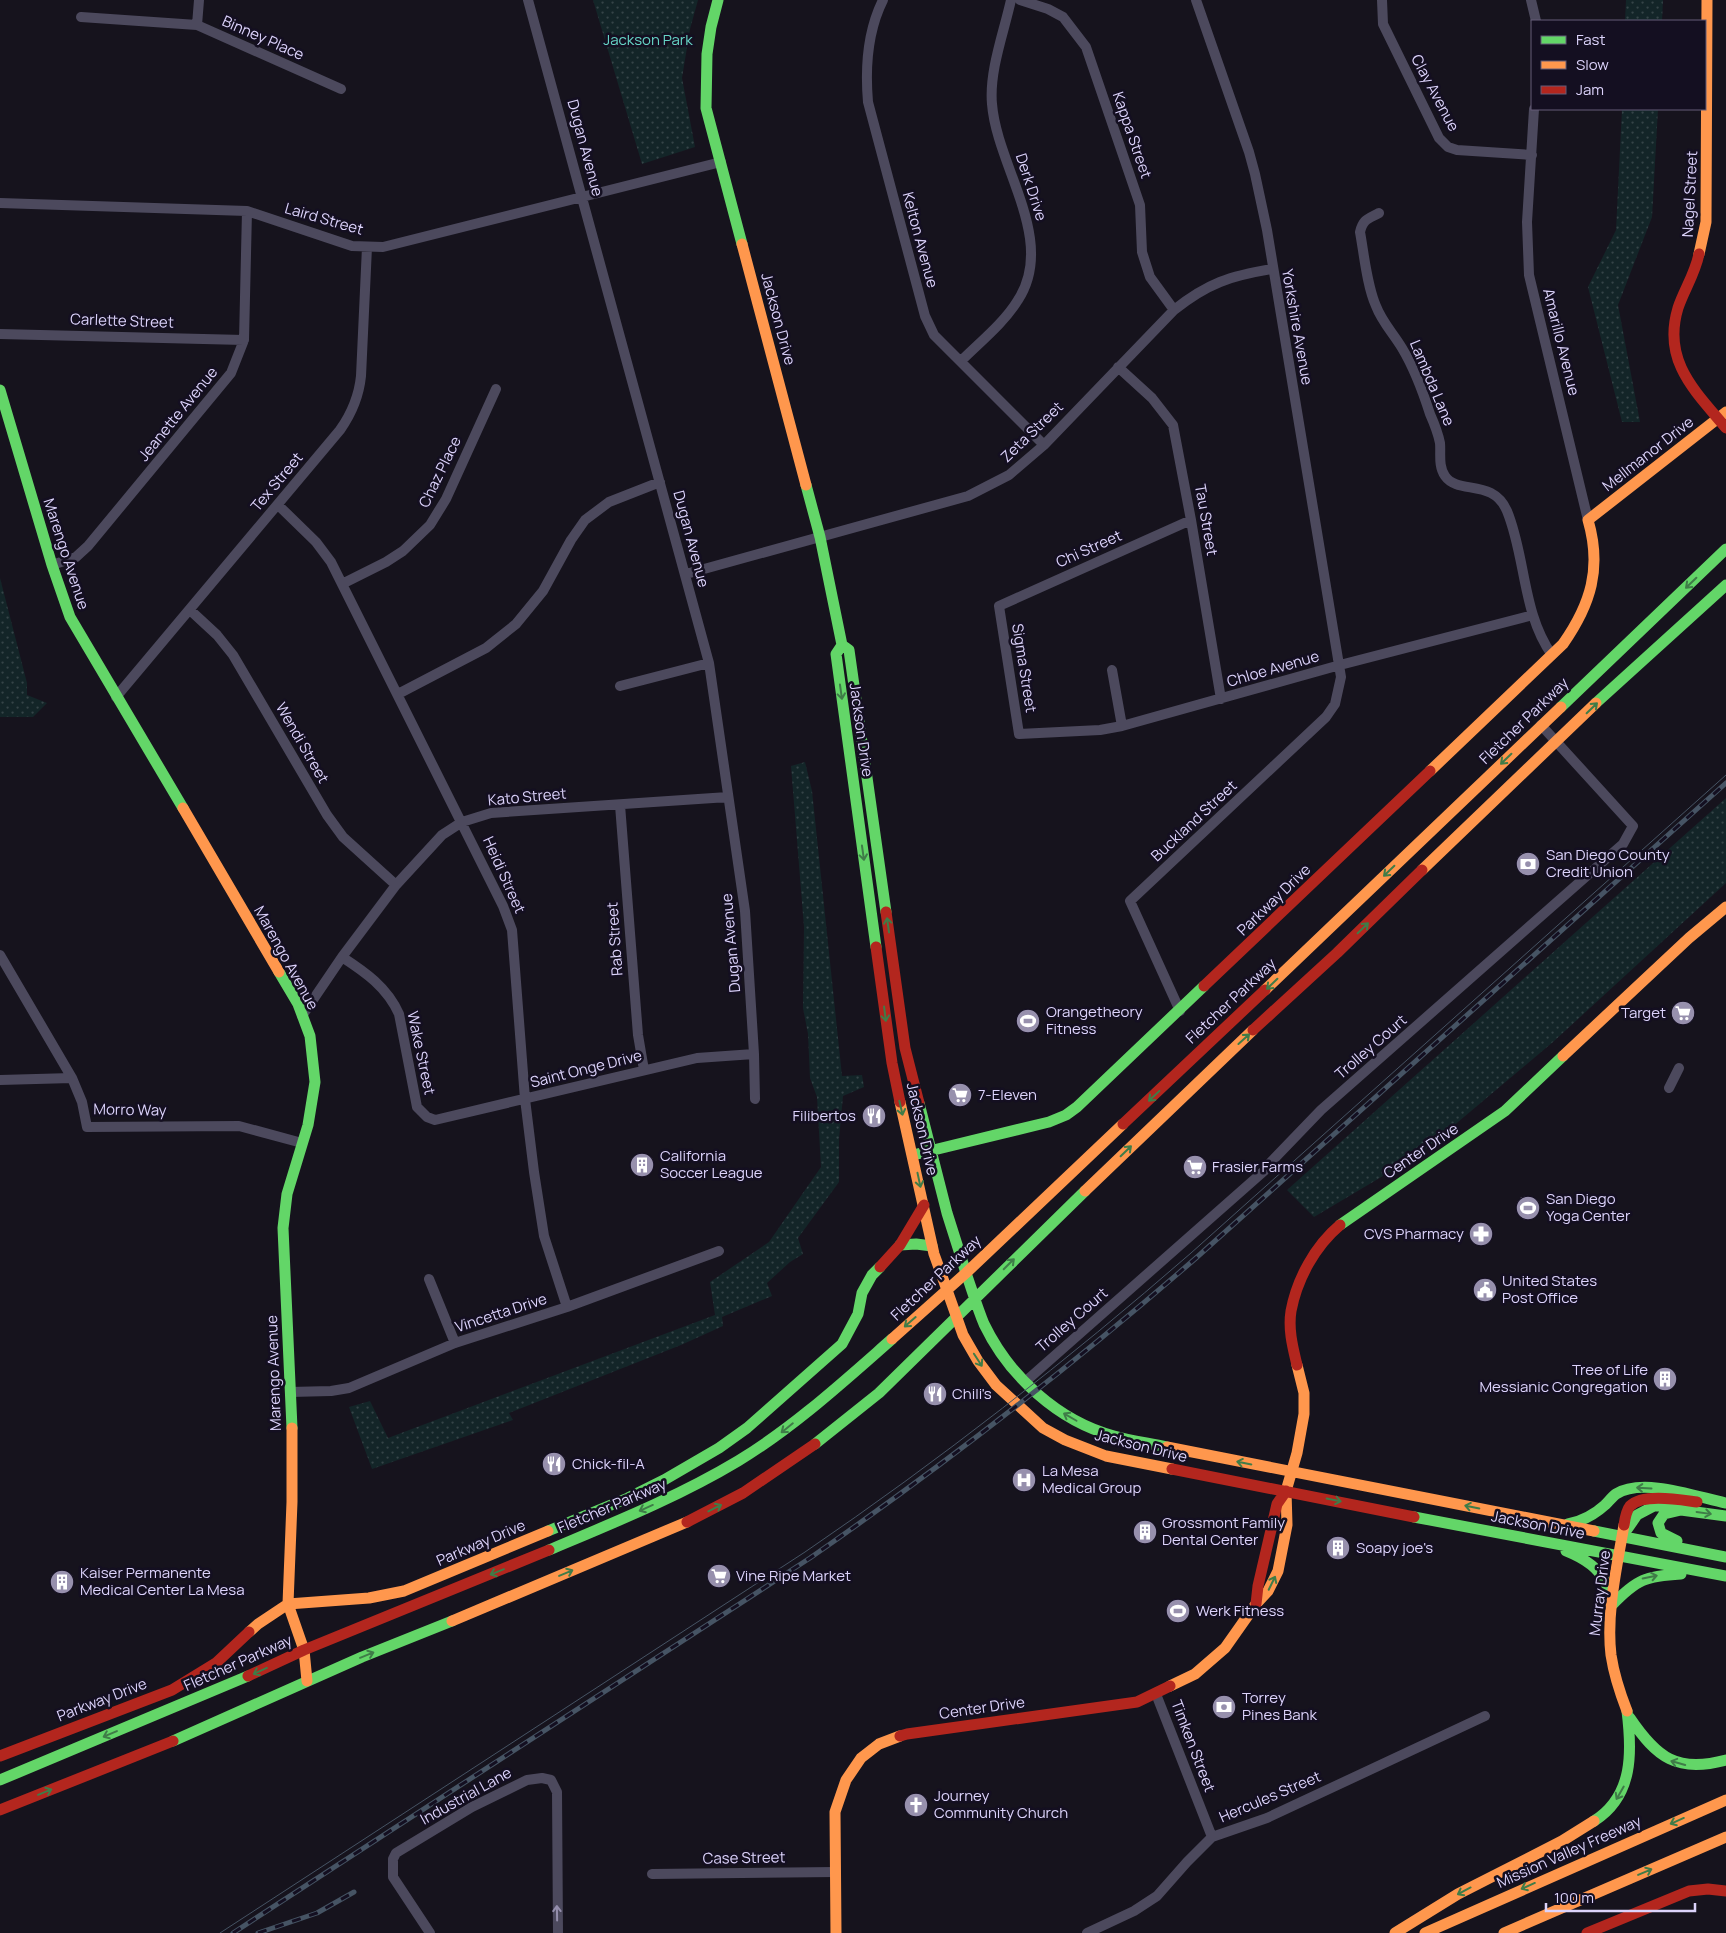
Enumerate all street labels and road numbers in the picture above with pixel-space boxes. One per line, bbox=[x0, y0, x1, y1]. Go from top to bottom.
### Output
street label: Binney Place bbox=[219, 10, 308, 65]
street label: Clay Avenue bbox=[1406, 51, 1465, 135]
street label: Kappa Street bbox=[1108, 89, 1157, 181]
street label: Dugan Avenue bbox=[562, 97, 609, 199]
street label: Derk Drive bbox=[1011, 150, 1052, 223]
street label: Nagel Street bbox=[1677, 150, 1702, 238]
street label: Kelton Avenue bbox=[898, 190, 943, 290]
street label: Laird Street bbox=[282, 197, 366, 240]
street label: Yorkshire Avenue bbox=[1277, 267, 1318, 387]
street label: Jackson Drive bbox=[756, 270, 801, 368]
street label: Amarillo Avenue bbox=[1538, 286, 1585, 398]
street label: Carlette Street bbox=[70, 308, 174, 333]
street label: Lambda Lane bbox=[1405, 337, 1460, 429]
street label: Jeanette Avenue bbox=[133, 362, 222, 465]
street label: Zeta Street bbox=[996, 397, 1067, 467]
street label: Mellmanor Drive bbox=[1598, 411, 1698, 496]
street label: Chaz Place bbox=[413, 433, 466, 511]
street label: Tex Street bbox=[246, 448, 308, 516]
street label: Tau Street bbox=[1190, 483, 1223, 557]
street label: Dugan Avenue bbox=[668, 488, 715, 590]
street label: Marengo Avenue bbox=[39, 496, 94, 612]
street label: Chi Street bbox=[1052, 525, 1125, 572]
street label: Sigma Street bbox=[1007, 622, 1042, 714]
street label: Chloe Avenue bbox=[1224, 645, 1322, 692]
street label: Fletcher Parkway bbox=[1474, 673, 1573, 769]
street label: Jackson Drive bbox=[845, 682, 879, 778]
street label: Wendi Street bbox=[271, 699, 334, 787]
street label: Buckland Street bbox=[1146, 775, 1241, 866]
street label: Kato Street bbox=[487, 783, 567, 810]
street label: Heidi Street bbox=[478, 833, 531, 917]
street label: Parkway Drive bbox=[1232, 859, 1315, 940]
street label: Dugan Avenue bbox=[716, 892, 745, 994]
street label: Marengo Avenue bbox=[249, 902, 324, 1014]
street label: Rab Street bbox=[601, 902, 628, 977]
street label: Fletcher Parkway bbox=[1181, 953, 1281, 1048]
street label: Wake Street bbox=[402, 1009, 441, 1097]
street label: Trolley Court bbox=[1330, 1010, 1411, 1084]
street label: Saint Onge Drive bbox=[528, 1044, 644, 1093]
street label: Jackson Drive bbox=[902, 1080, 943, 1178]
street label: Morro Way bbox=[93, 1098, 167, 1121]
street label: Center Drive bbox=[1379, 1118, 1462, 1183]
street label: Fletcher Parkway bbox=[886, 1230, 986, 1325]
street label: Trolley Court bbox=[1031, 1283, 1112, 1357]
street label: Vincetta Drive bbox=[452, 1288, 550, 1337]
street label: Marengo Avenue bbox=[261, 1315, 286, 1431]
street label: Jackson Drive bbox=[1093, 1424, 1190, 1467]
street label: Fletcher Parkway bbox=[554, 1473, 670, 1538]
street label: Jackson Drive bbox=[1490, 1505, 1587, 1544]
street label: Parkway Drive bbox=[433, 1514, 529, 1571]
street label: Murray Drive bbox=[1584, 1549, 1615, 1637]
street label: Fletcher Parkway bbox=[180, 1629, 295, 1696]
street label: Parkway Drive bbox=[54, 1673, 150, 1726]
street label: Center Drive bbox=[938, 1691, 1026, 1724]
street label: Timken Street bbox=[1166, 1697, 1221, 1795]
street label: Industrial Lane bbox=[416, 1762, 515, 1829]
street label: Hercules Street bbox=[1216, 1766, 1324, 1827]
street label: Mission Valley Freeway bbox=[1493, 1810, 1645, 1893]
street label: Case Street bbox=[702, 1846, 786, 1869]

